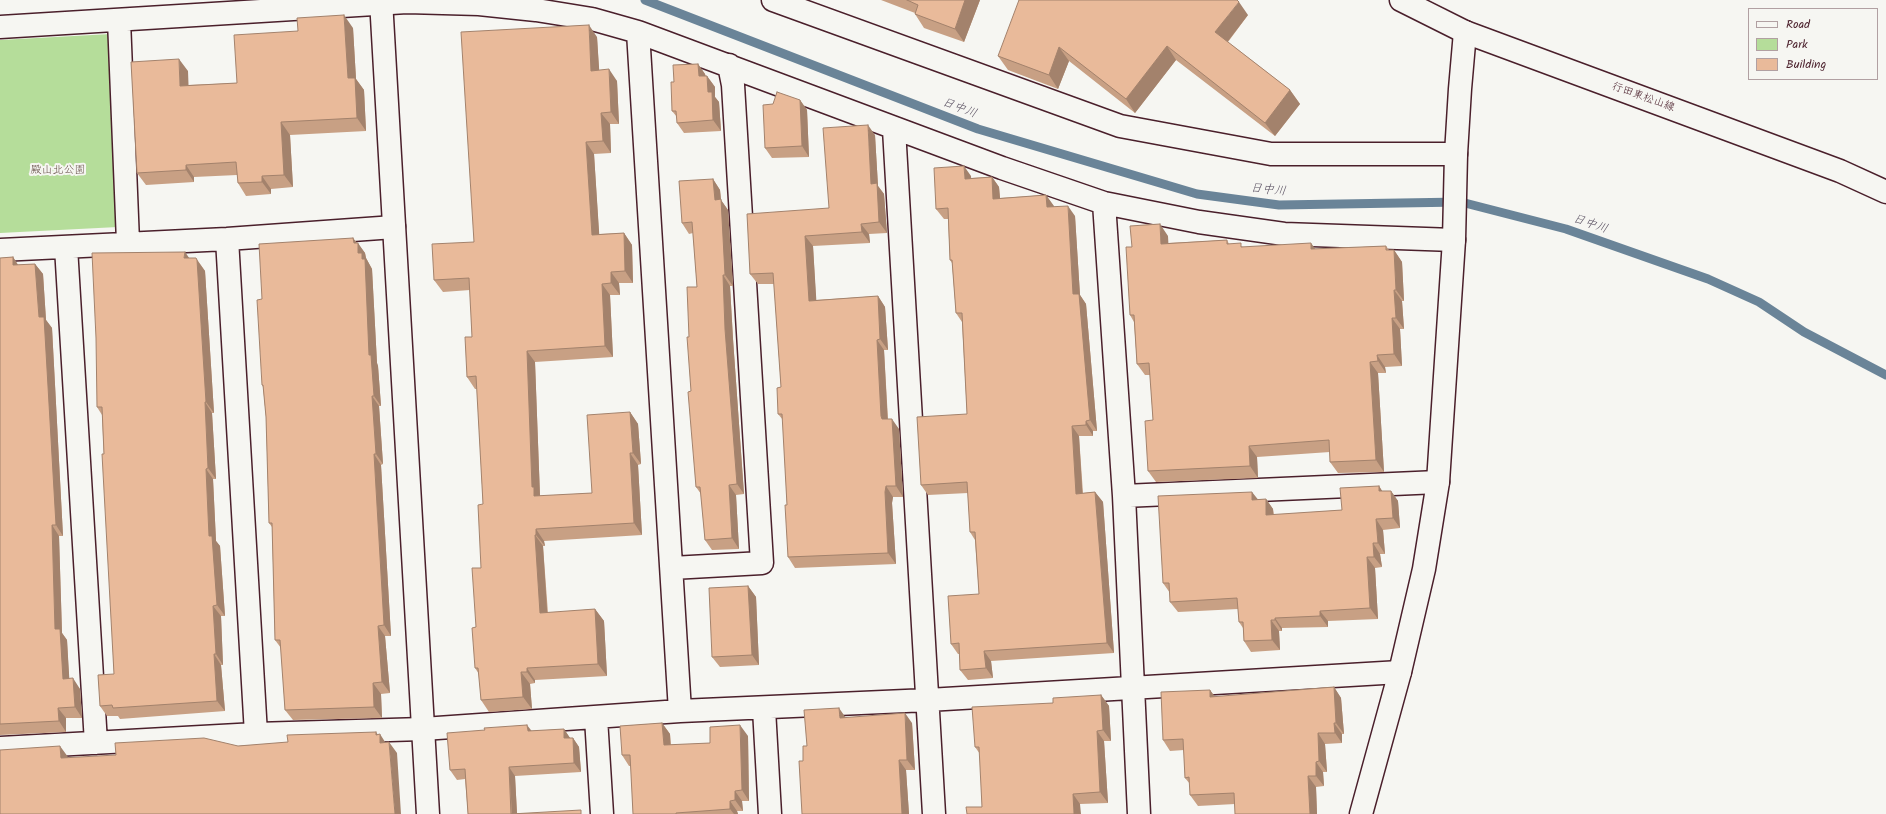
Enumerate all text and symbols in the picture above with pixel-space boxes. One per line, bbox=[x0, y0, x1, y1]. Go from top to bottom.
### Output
legend bbox=[1748, 8, 1878, 80]
text: Road bbox=[1786, 15, 1810, 34]
text: Park bbox=[1786, 35, 1808, 54]
text: Building bbox=[1786, 55, 1826, 74]
street label: 行田東松山線 bbox=[1610, 81, 1676, 115]
water label: 日中川 bbox=[940, 96, 978, 122]
park label: 殿山北公園 bbox=[31, 164, 85, 178]
water label: 日中川 bbox=[1249, 182, 1287, 200]
water label: 日中川 bbox=[1571, 212, 1609, 238]

